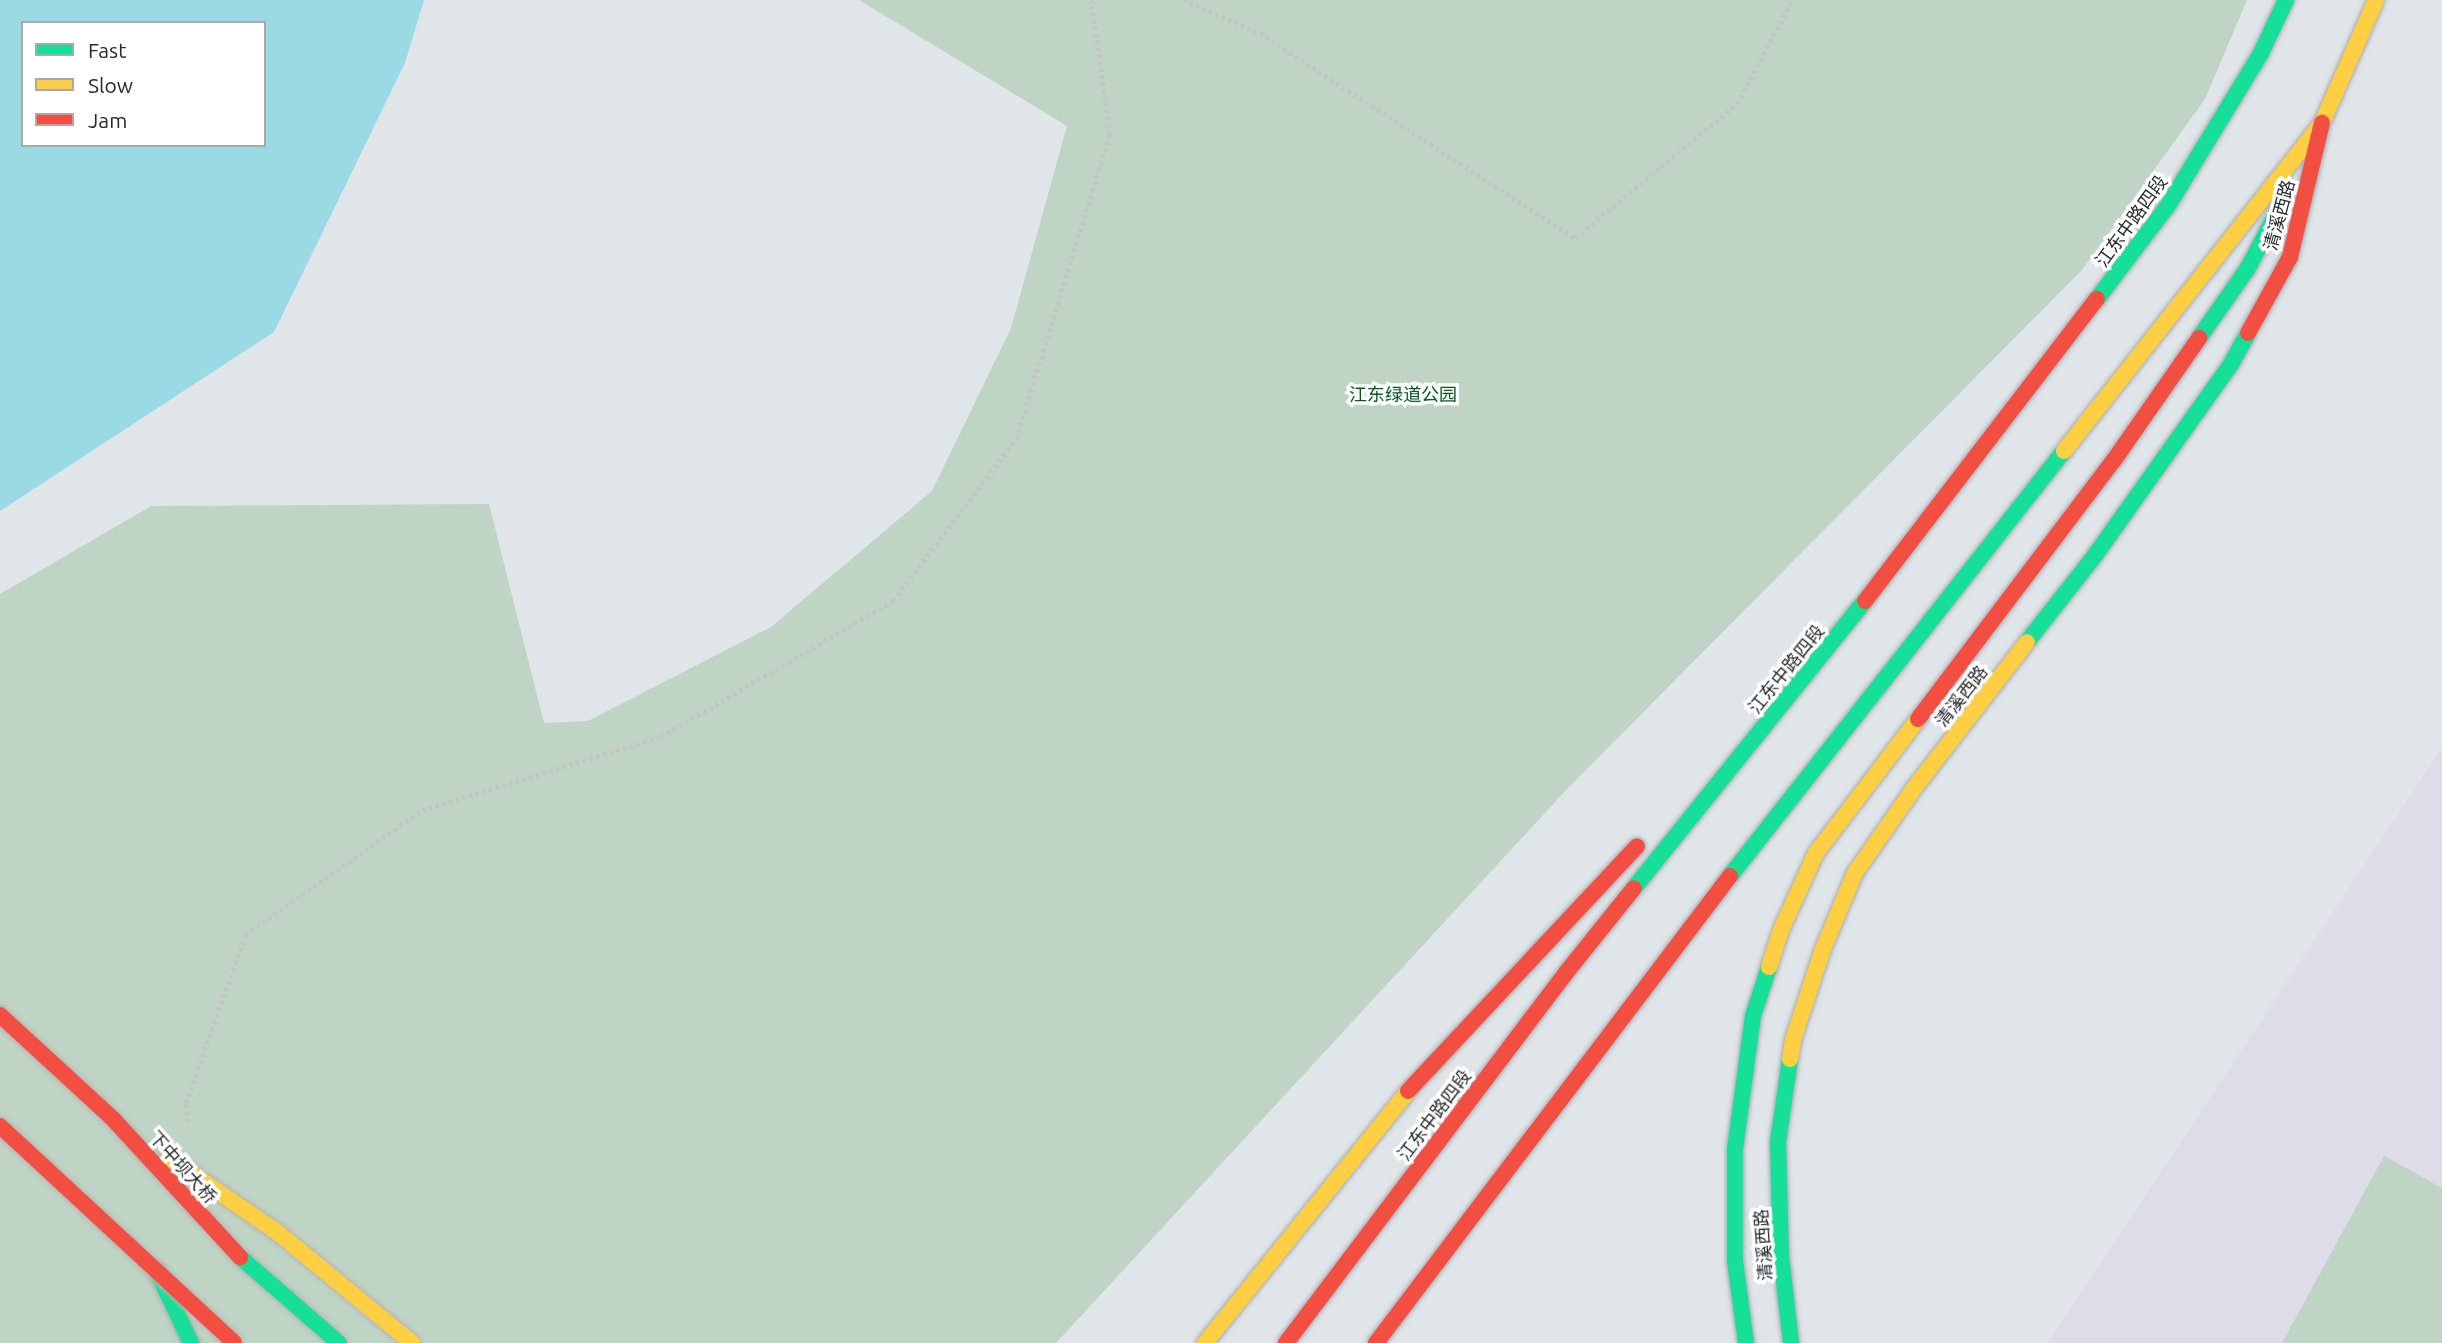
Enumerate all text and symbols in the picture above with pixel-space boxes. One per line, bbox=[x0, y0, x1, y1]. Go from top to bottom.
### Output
legend bbox=[21, 21, 266, 147]
text: Fast bbox=[88, 38, 126, 62]
text: Slow bbox=[88, 73, 133, 97]
text: Jam bbox=[88, 108, 127, 132]
street label: 江东中路四段 bbox=[2091, 171, 2171, 271]
street label: 清溪西路 bbox=[2259, 177, 2299, 253]
park label: 江东绿道公园 bbox=[1349, 383, 1457, 405]
street label: 江东中路四段 bbox=[1744, 620, 1828, 718]
street label: 清溪西路 bbox=[1930, 661, 1992, 731]
street label: 江东中路四段 bbox=[1393, 1065, 1475, 1165]
street label: 下中坝大桥 bbox=[145, 1126, 221, 1208]
street label: 清溪西路 bbox=[1750, 1208, 1776, 1282]

